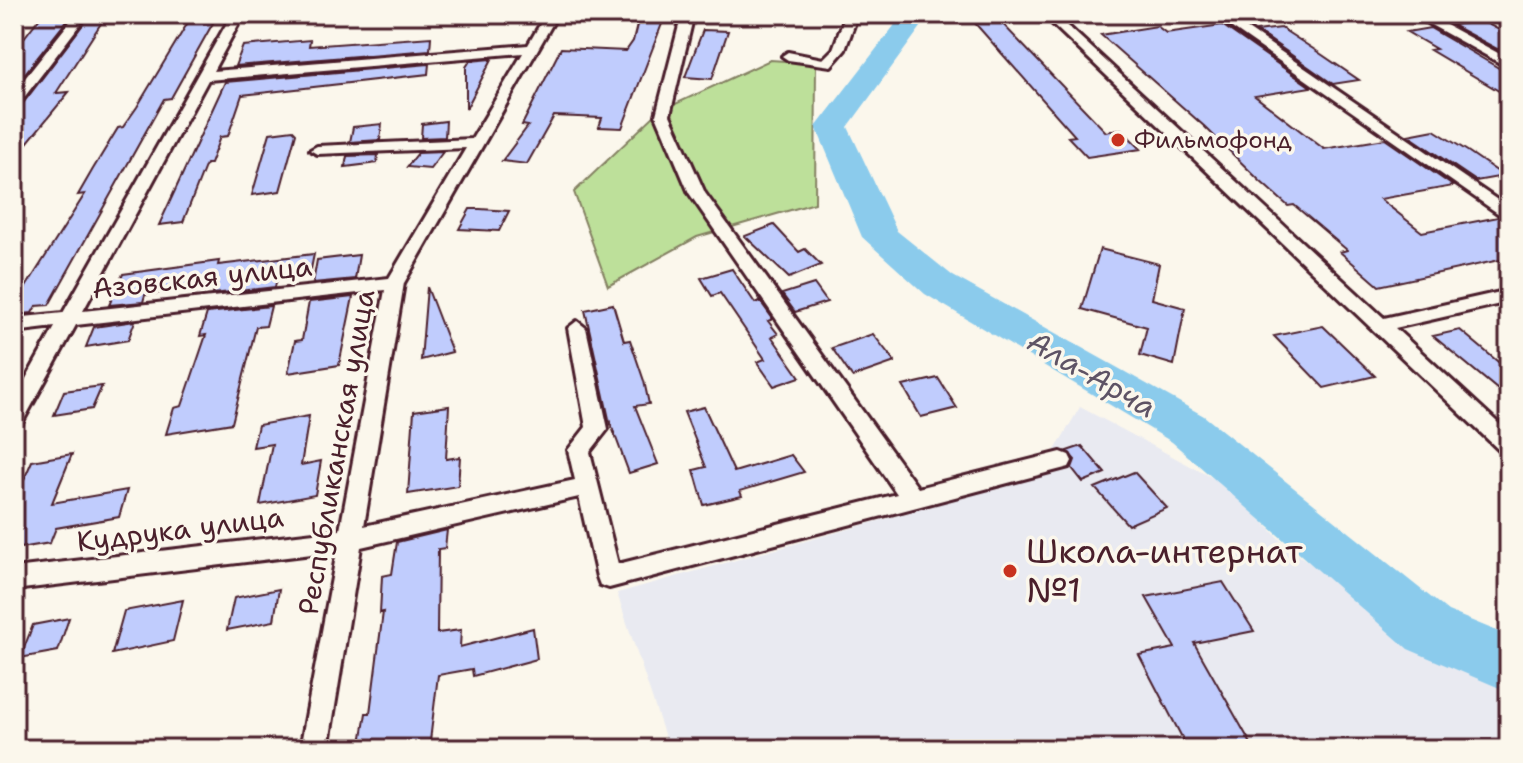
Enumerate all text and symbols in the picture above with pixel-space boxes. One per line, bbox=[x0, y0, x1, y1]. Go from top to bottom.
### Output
place label: Фильмофонд bbox=[1134, 124, 1292, 156]
marker: Фильмофонд bbox=[1109, 131, 1127, 149]
street label: Азовская улица bbox=[90, 247, 314, 307]
street label: Республиканская улица bbox=[289, 286, 383, 618]
water label: Ала-Арча bbox=[1020, 321, 1164, 427]
street label: Кудрука улица bbox=[74, 497, 286, 561]
place label: Школа-интернат №1 bbox=[1026, 528, 1303, 613]
marker: Школа-интернат №1 bbox=[1001, 562, 1019, 580]

